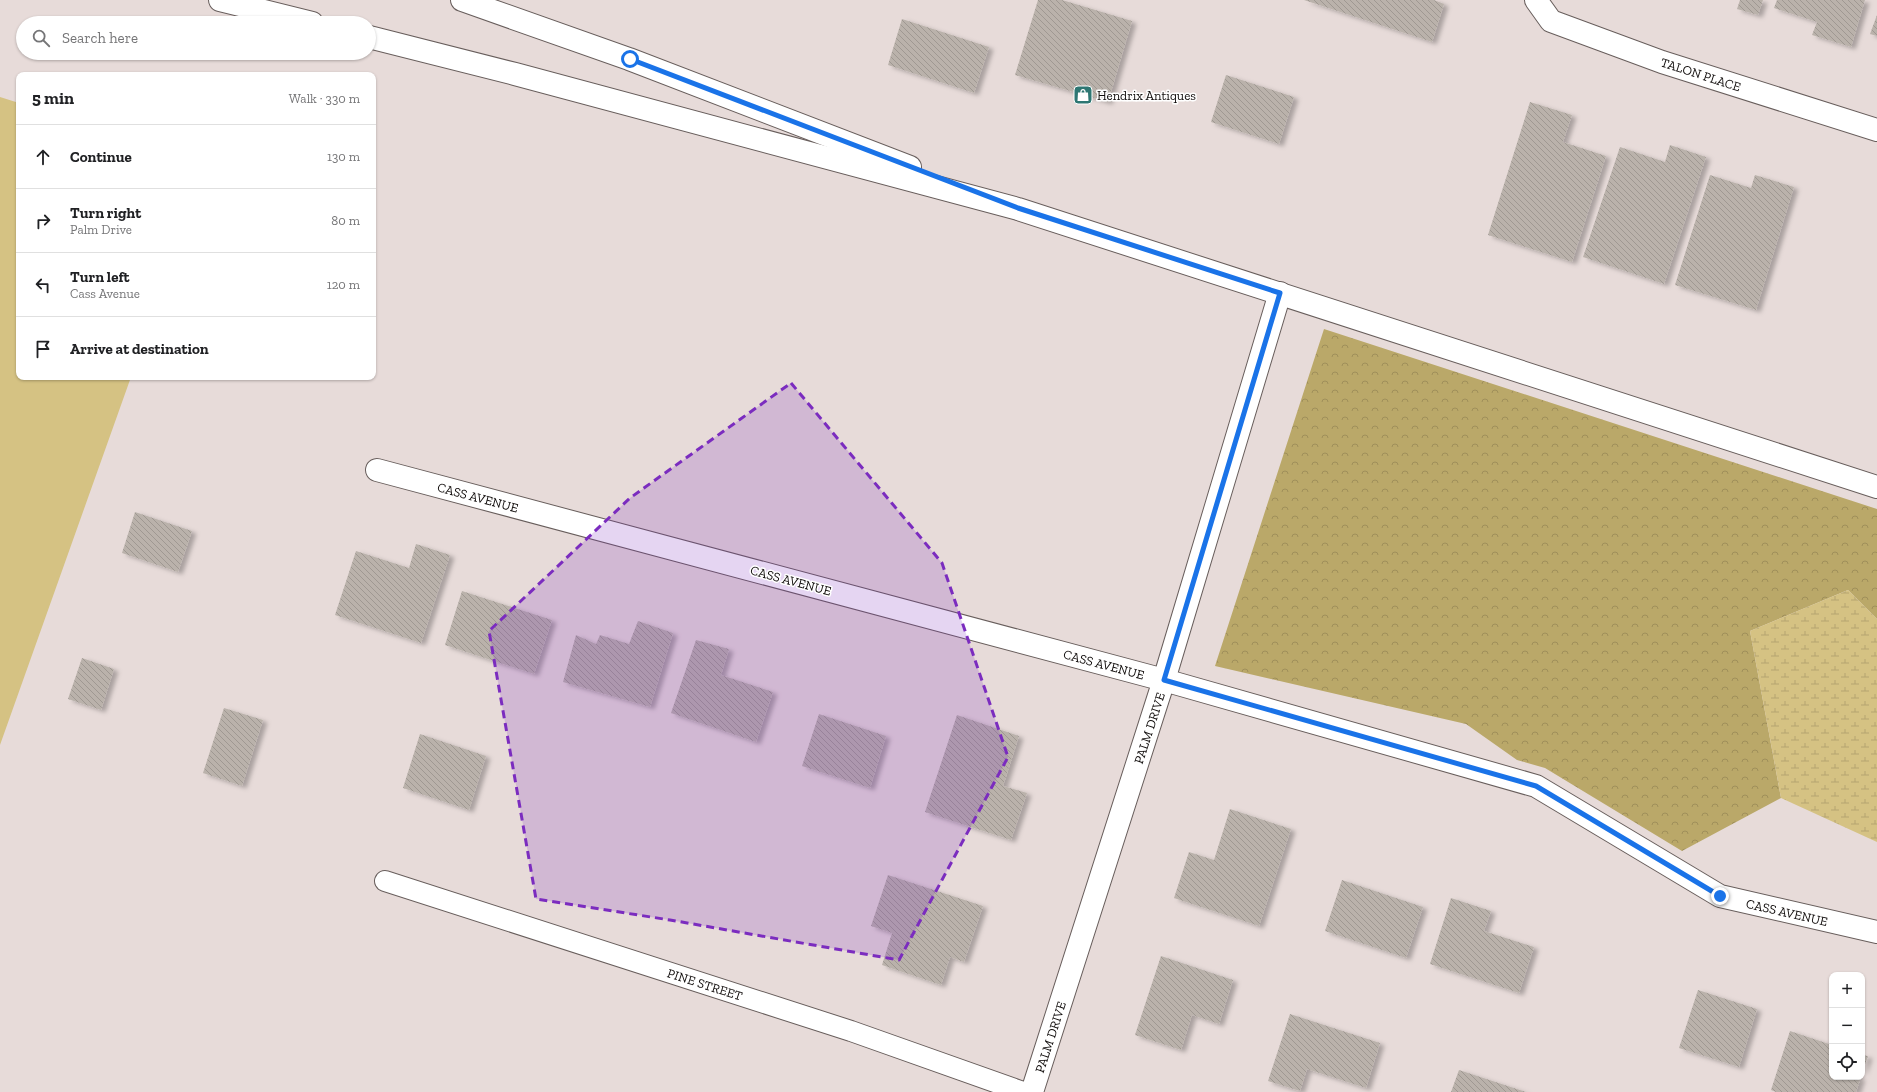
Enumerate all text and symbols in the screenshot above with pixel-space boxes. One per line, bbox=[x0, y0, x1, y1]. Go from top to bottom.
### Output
search box bbox=[16, 16, 376, 60]
icon: search bbox=[30, 27, 52, 49]
text: Search here bbox=[62, 29, 138, 47]
route start bbox=[621, 50, 639, 68]
street label: TALON PLACE bbox=[1659, 54, 1743, 95]
shop icon: Hendrix Antiques bbox=[1072, 84, 1094, 106]
text: 5 min bbox=[32, 88, 74, 108]
place label: Hendrix Antiques bbox=[1097, 88, 1196, 103]
text: Walk · 330 m bbox=[289, 91, 360, 106]
icon: ahead bbox=[32, 146, 54, 168]
text: Continue bbox=[70, 148, 132, 166]
text: 130 m bbox=[327, 149, 360, 164]
text: Turn right bbox=[70, 204, 141, 222]
icon: right bbox=[32, 210, 54, 232]
text: 80 m bbox=[331, 213, 360, 228]
text: Palm Drive bbox=[70, 222, 132, 237]
text: Turn left bbox=[70, 268, 130, 286]
icon: left bbox=[32, 274, 54, 296]
text: 120 m bbox=[327, 277, 360, 292]
text: Cass Avenue bbox=[70, 286, 140, 301]
icon: arrive bbox=[32, 338, 54, 360]
text: Arrive at destination bbox=[70, 340, 209, 358]
street label: CASS AVENUE bbox=[436, 479, 520, 516]
street label: CASS AVENUE bbox=[749, 562, 833, 599]
street label: CASS AVENUE bbox=[1062, 646, 1146, 683]
street label: PALM DRIVE bbox=[1131, 690, 1168, 766]
route end bbox=[1711, 887, 1729, 905]
street label: CASS AVENUE bbox=[1745, 896, 1830, 929]
street label: PINE STREET bbox=[665, 965, 744, 1004]
map controls bbox=[1829, 972, 1865, 1080]
button: + bbox=[1829, 972, 1865, 1008]
street label: PALM DRIVE bbox=[1032, 999, 1069, 1075]
button: − bbox=[1829, 1008, 1865, 1044]
button: locate bbox=[1829, 1044, 1865, 1080]

